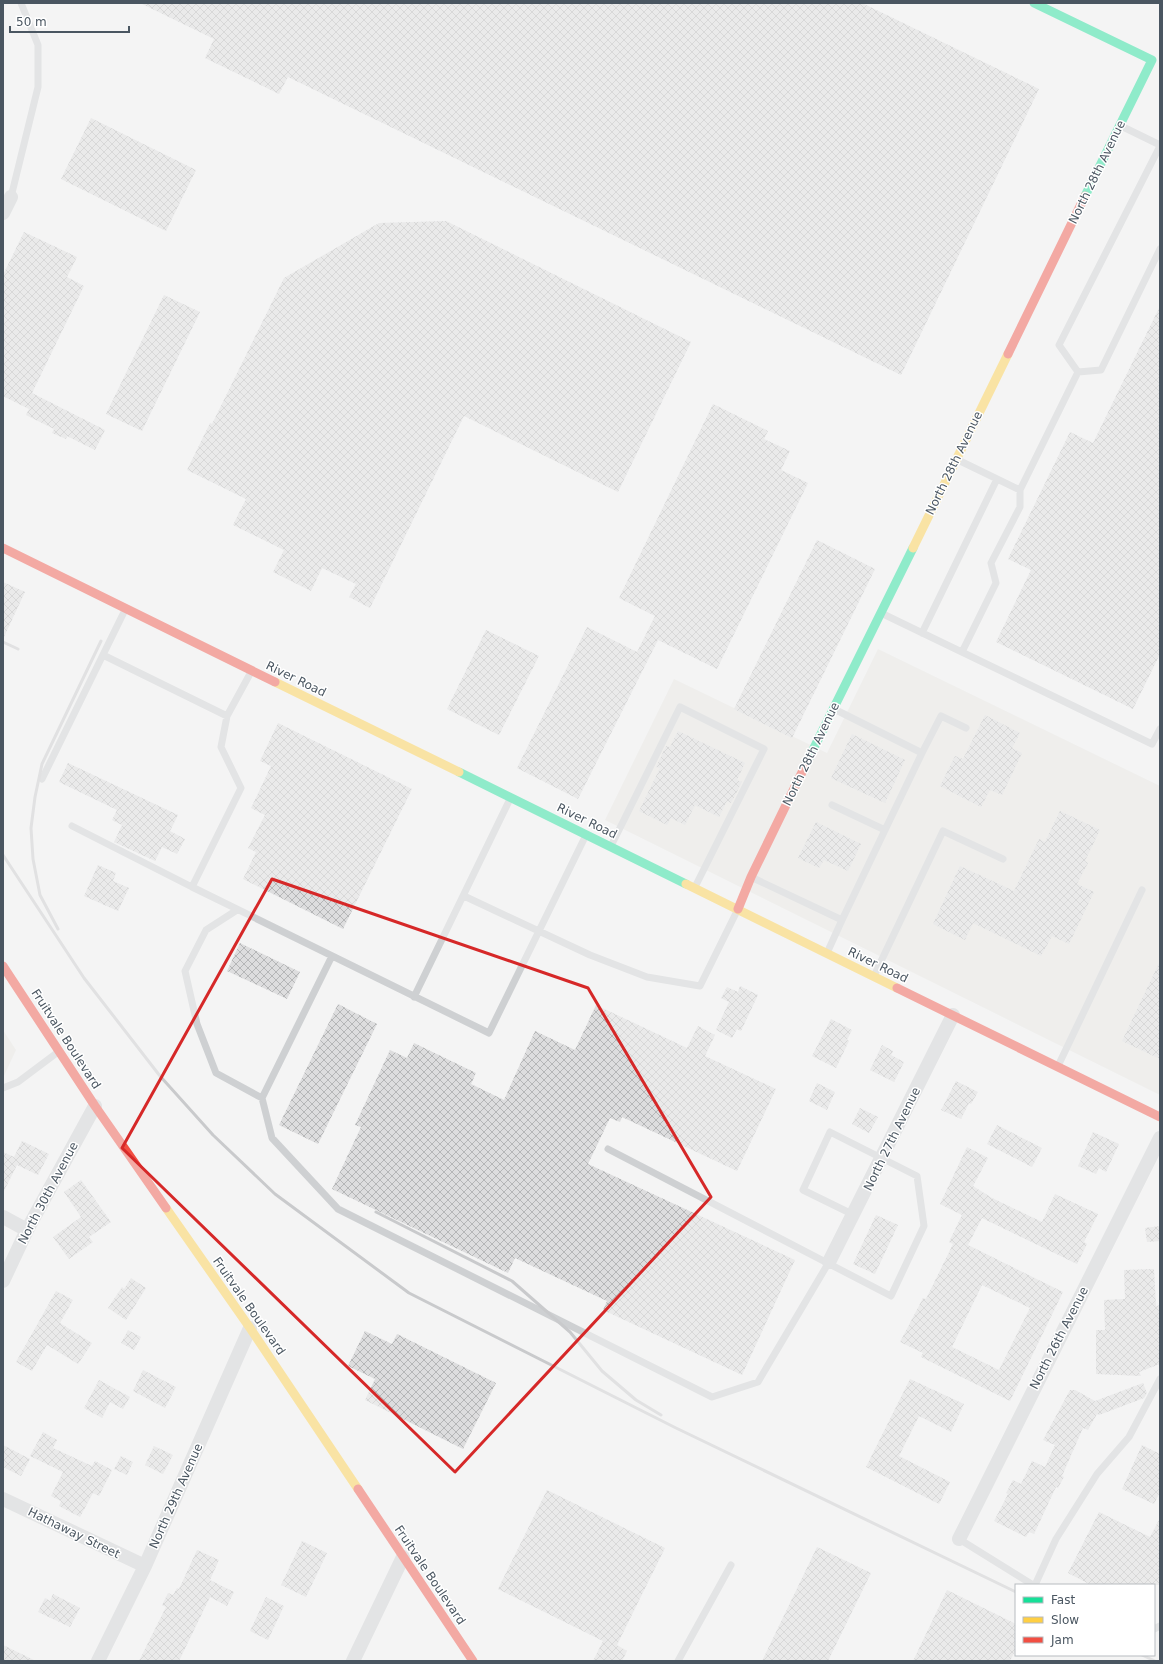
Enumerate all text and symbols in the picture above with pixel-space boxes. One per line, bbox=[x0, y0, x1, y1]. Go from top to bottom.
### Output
scale bar bbox=[10, 8, 129, 34]
text: 50 m bbox=[16, 15, 47, 29]
street label: North 28th Avenue bbox=[1066, 118, 1128, 226]
street label: North 28th Avenue bbox=[923, 409, 985, 517]
street label: River Road bbox=[264, 658, 328, 700]
street label: North 28th Avenue bbox=[780, 700, 842, 808]
street label: River Road bbox=[555, 800, 619, 842]
street label: River Road bbox=[846, 944, 910, 986]
street label: Fruitvale Boulevard bbox=[28, 986, 104, 1092]
street label: North 27th Avenue bbox=[861, 1085, 923, 1193]
street label: North 30th Avenue bbox=[15, 1140, 81, 1246]
street label: Fruitvale Boulevard bbox=[210, 1254, 288, 1358]
street label: North 26th Avenue bbox=[1027, 1284, 1091, 1392]
street label: North 29th Avenue bbox=[147, 1441, 205, 1551]
street label: Hathaway Street bbox=[26, 1505, 123, 1561]
street label: Fruitvale Boulevard bbox=[392, 1523, 468, 1627]
legend bbox=[1015, 1584, 1155, 1656]
text: Fast bbox=[1051, 1593, 1075, 1607]
text: Slow bbox=[1051, 1613, 1079, 1627]
text: Jam bbox=[1050, 1633, 1074, 1647]

